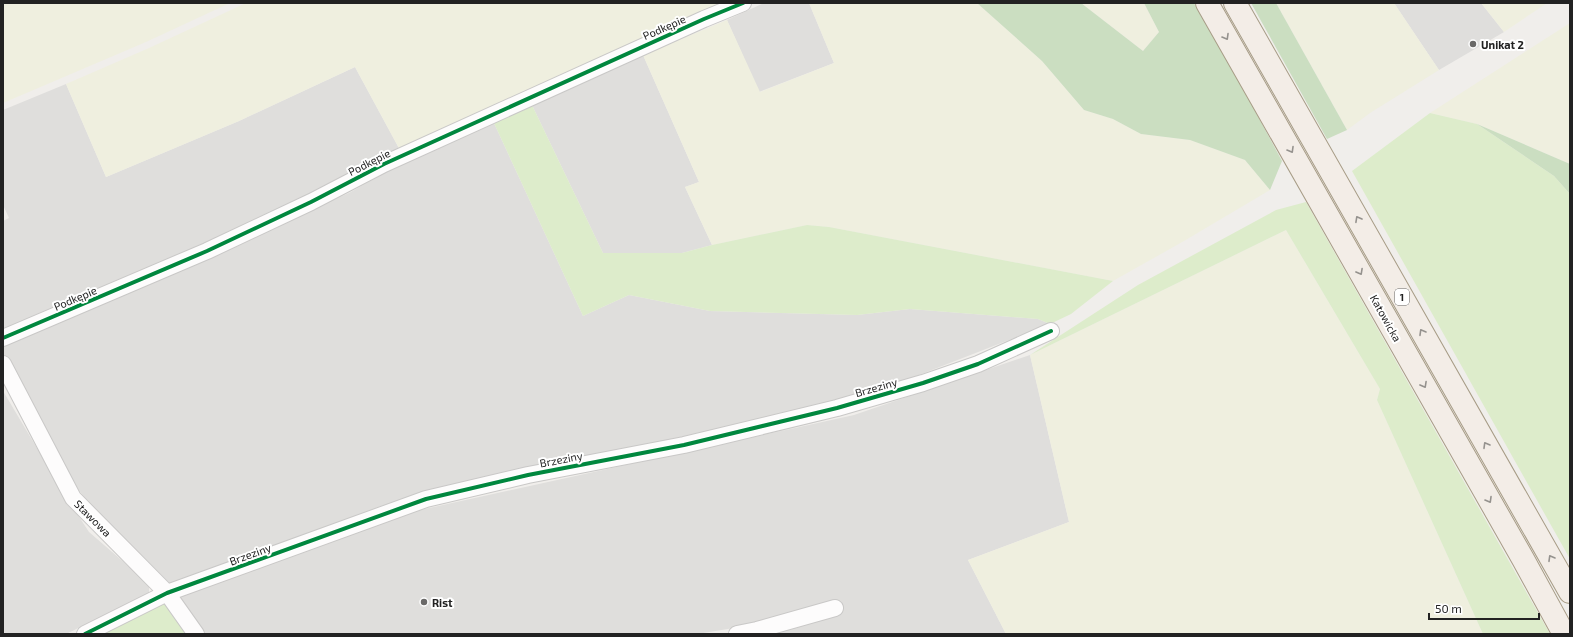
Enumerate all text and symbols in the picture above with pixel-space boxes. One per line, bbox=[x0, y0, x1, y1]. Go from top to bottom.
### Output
street label: Podkępie bbox=[641, 12, 687, 42]
one-way arrow bbox=[1221, 33, 1228, 40]
place label: Unikat 2 bbox=[1481, 38, 1524, 51]
marker: Unikat 2 bbox=[1468, 39, 1478, 49]
street label: Podkępie bbox=[346, 146, 392, 178]
one-way arrow bbox=[1286, 146, 1293, 153]
one-way arrow bbox=[1355, 216, 1362, 223]
one-way arrow bbox=[1356, 268, 1363, 275]
street label: Podkępie bbox=[52, 283, 98, 313]
road number: 1 bbox=[1395, 289, 1409, 305]
street label: Katowicka bbox=[1368, 292, 1404, 344]
one-way arrow bbox=[1419, 329, 1426, 336]
street label: Brzeziny bbox=[853, 375, 899, 399]
one-way arrow bbox=[1420, 381, 1427, 388]
one-way arrow bbox=[1484, 442, 1491, 449]
street label: Brzeziny bbox=[539, 448, 584, 470]
one-way arrow bbox=[1485, 496, 1492, 504]
street label: Stawowa bbox=[72, 497, 114, 539]
street label: Brzeziny bbox=[227, 540, 273, 568]
one-way arrow bbox=[1548, 555, 1555, 562]
scale bar bbox=[1429, 595, 1539, 621]
place label: Rist bbox=[432, 596, 453, 609]
marker: Rist bbox=[419, 597, 429, 607]
text: 50 m bbox=[1435, 601, 1462, 615]

